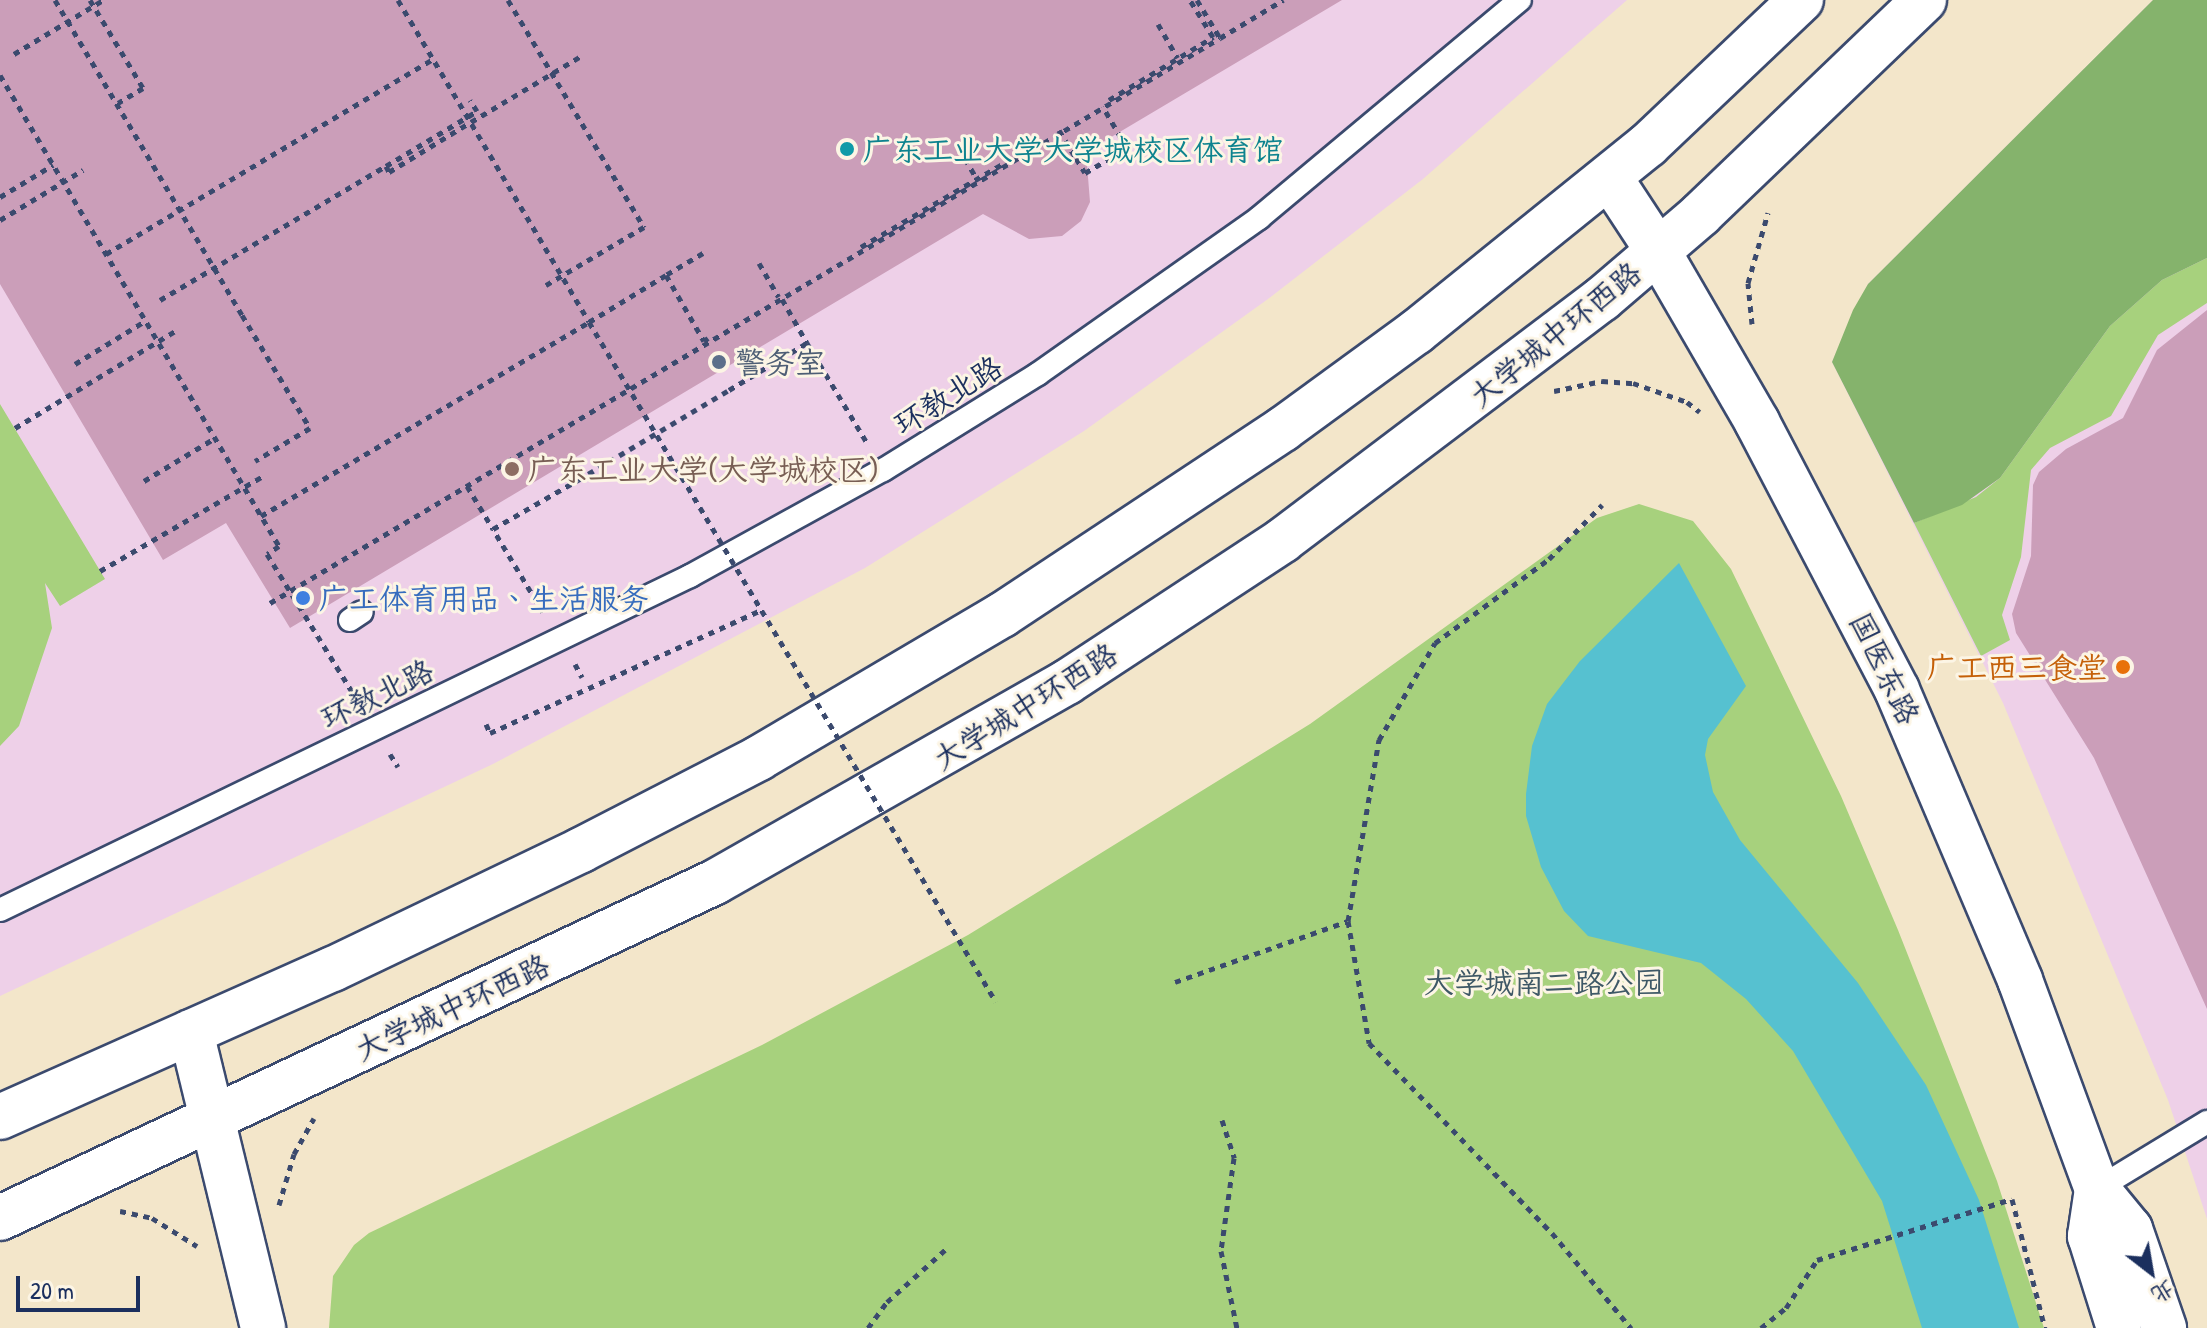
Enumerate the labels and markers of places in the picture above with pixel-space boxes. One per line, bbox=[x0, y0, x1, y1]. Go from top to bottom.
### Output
place label: 广东工业大学大学城校区体育馆 bbox=[863, 131, 1283, 167]
marker: 广东工业大学大学城校区体育馆 bbox=[838, 140, 856, 158]
place label: 警务室 bbox=[735, 344, 825, 380]
marker: 警务室 bbox=[710, 353, 728, 371]
place label: 广东工业大学(大学城校区) bbox=[528, 451, 879, 487]
marker: 广东工业大学(大学城校区) bbox=[503, 460, 521, 478]
place label: 广工体育用品、生活服务 bbox=[319, 580, 649, 616]
marker: 广工体育用品、生活服务 bbox=[294, 589, 312, 607]
place label: 广工西三食堂 bbox=[1927, 649, 2107, 685]
marker: 广工西三食堂 bbox=[2114, 658, 2132, 676]

